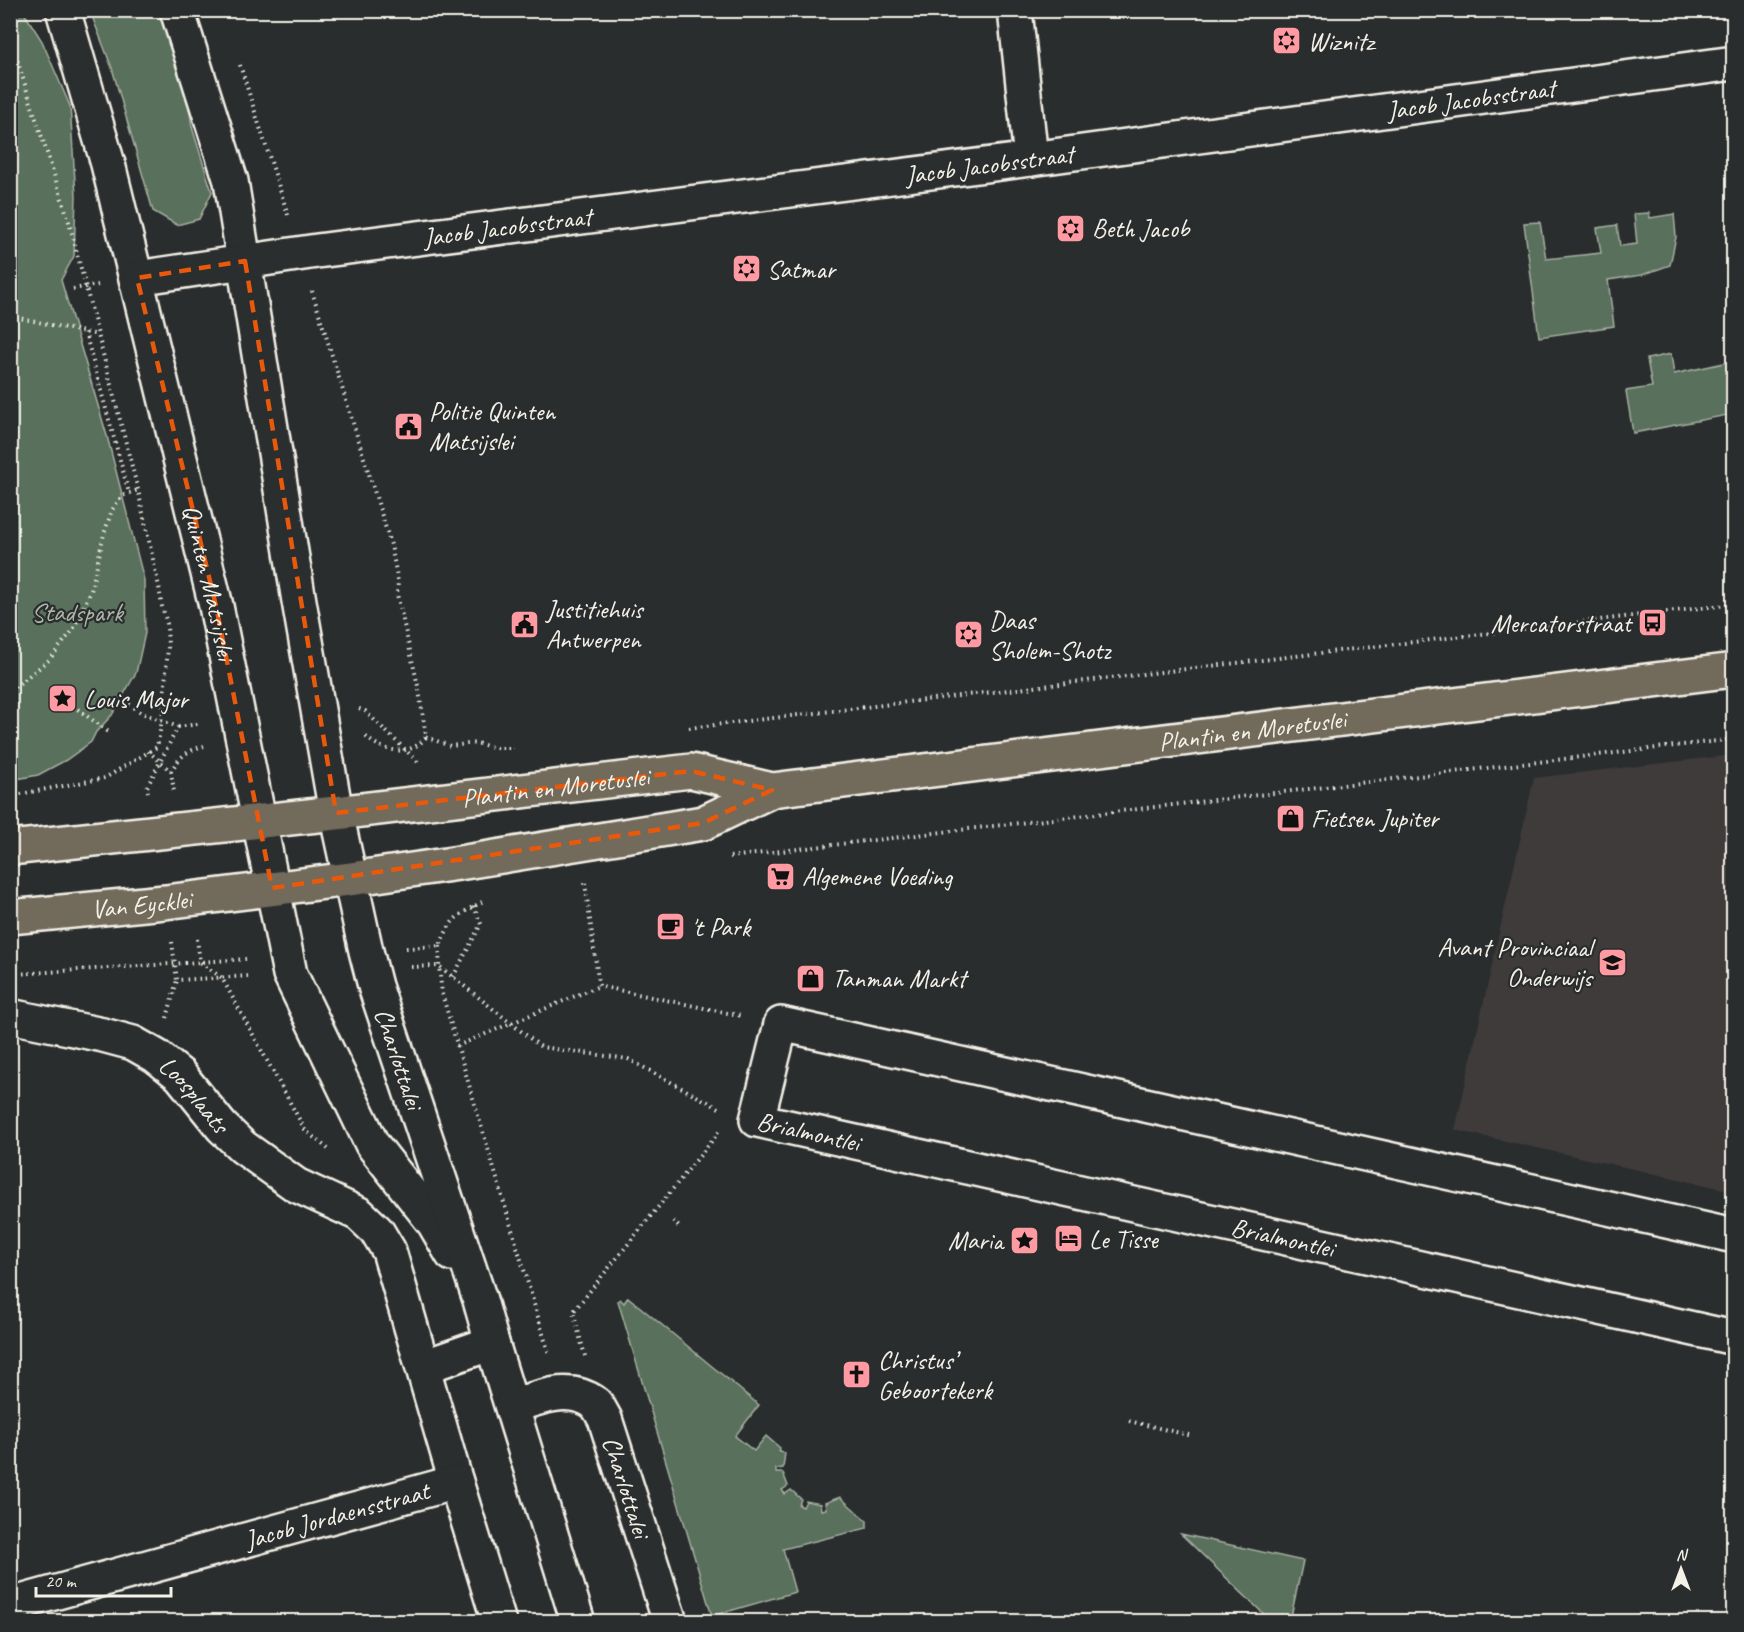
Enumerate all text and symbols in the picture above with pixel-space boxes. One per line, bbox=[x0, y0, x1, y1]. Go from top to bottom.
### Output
synagogue icon: Wiznitz bbox=[1271, 25, 1303, 57]
place label: Wiznitz bbox=[1308, 25, 1377, 58]
street label: Jacob Jacobsstraat bbox=[1383, 71, 1561, 127]
street label: Jacob Jacobsstraat bbox=[901, 137, 1079, 192]
street label: Jacob Jacobsstraat bbox=[419, 199, 597, 254]
synagogue icon: Beth Jacob bbox=[1055, 212, 1087, 244]
place label: Beth Jacob bbox=[1092, 212, 1191, 245]
synagogue icon: Satmar bbox=[730, 253, 762, 285]
place label: Satmar bbox=[767, 253, 838, 286]
place label: Politie Quinten Matsijslei bbox=[429, 395, 556, 458]
public building icon: Politie Quinten Matsijslei bbox=[392, 410, 424, 442]
street label: Quinten Matsijslei bbox=[175, 501, 243, 666]
place label: Justitiehuis Antwerpen bbox=[544, 593, 645, 656]
park label: Stadspark bbox=[31, 596, 125, 629]
place label: Daas Sholem-Shotz bbox=[989, 604, 1112, 667]
place label: Mercatorstraat bbox=[1491, 607, 1633, 640]
bus stop icon: Mercatorstraat bbox=[1636, 607, 1668, 639]
public building icon: Justitiehuis Antwerpen bbox=[509, 608, 541, 640]
synagogue icon: Daas Sholem-Shotz bbox=[952, 619, 984, 651]
place icon: Louis Major bbox=[47, 683, 79, 715]
place label: Louis Major bbox=[84, 683, 190, 716]
street label: Plantin en Moretuslei bbox=[1157, 702, 1351, 759]
street label: Plantin en Moretuslei bbox=[460, 760, 654, 815]
shop icon: Fietsen Jupiter bbox=[1274, 802, 1306, 834]
place label: Fietsen Jupiter bbox=[1311, 802, 1441, 835]
supermarket icon: Algemene Voeding bbox=[765, 860, 797, 892]
place label: Algemene Voeding bbox=[802, 860, 954, 893]
street label: Van Eycklei bbox=[90, 882, 196, 926]
cafe icon: 't Park bbox=[654, 911, 686, 943]
place label: 't Park bbox=[691, 911, 753, 944]
place label: Avant Provinciaal Onderwijs bbox=[1437, 931, 1597, 994]
school or university icon: Avant Provinciaal Onderwijs bbox=[1597, 946, 1629, 978]
shop icon: Tanman Markt bbox=[795, 962, 827, 994]
place label: Tanman Markt bbox=[832, 962, 969, 995]
street label: Charlottalei bbox=[367, 1004, 432, 1117]
street label: Loosplaats bbox=[152, 1049, 238, 1142]
street label: Brialmontlei bbox=[754, 1104, 866, 1160]
street label: Brialmontlei bbox=[1228, 1210, 1340, 1266]
hotel icon: Le Tisse bbox=[1052, 1223, 1084, 1255]
place label: Le Tisse bbox=[1089, 1223, 1159, 1256]
place label: Maria bbox=[948, 1224, 1005, 1257]
place icon: Maria bbox=[1008, 1224, 1040, 1256]
place label: Christus’ Geboortekerk bbox=[878, 1344, 994, 1407]
church icon: Christus’ Geboortekerk bbox=[841, 1359, 873, 1391]
street label: Charlottalei bbox=[595, 1432, 659, 1545]
street label: Jacob Jordaensstraat bbox=[239, 1474, 435, 1557]
north arrow bbox=[1651, 1539, 1711, 1599]
text: N bbox=[1676, 1545, 1689, 1565]
scale bar bbox=[36, 1560, 171, 1598]
text: 20 m bbox=[45, 1570, 78, 1592]

